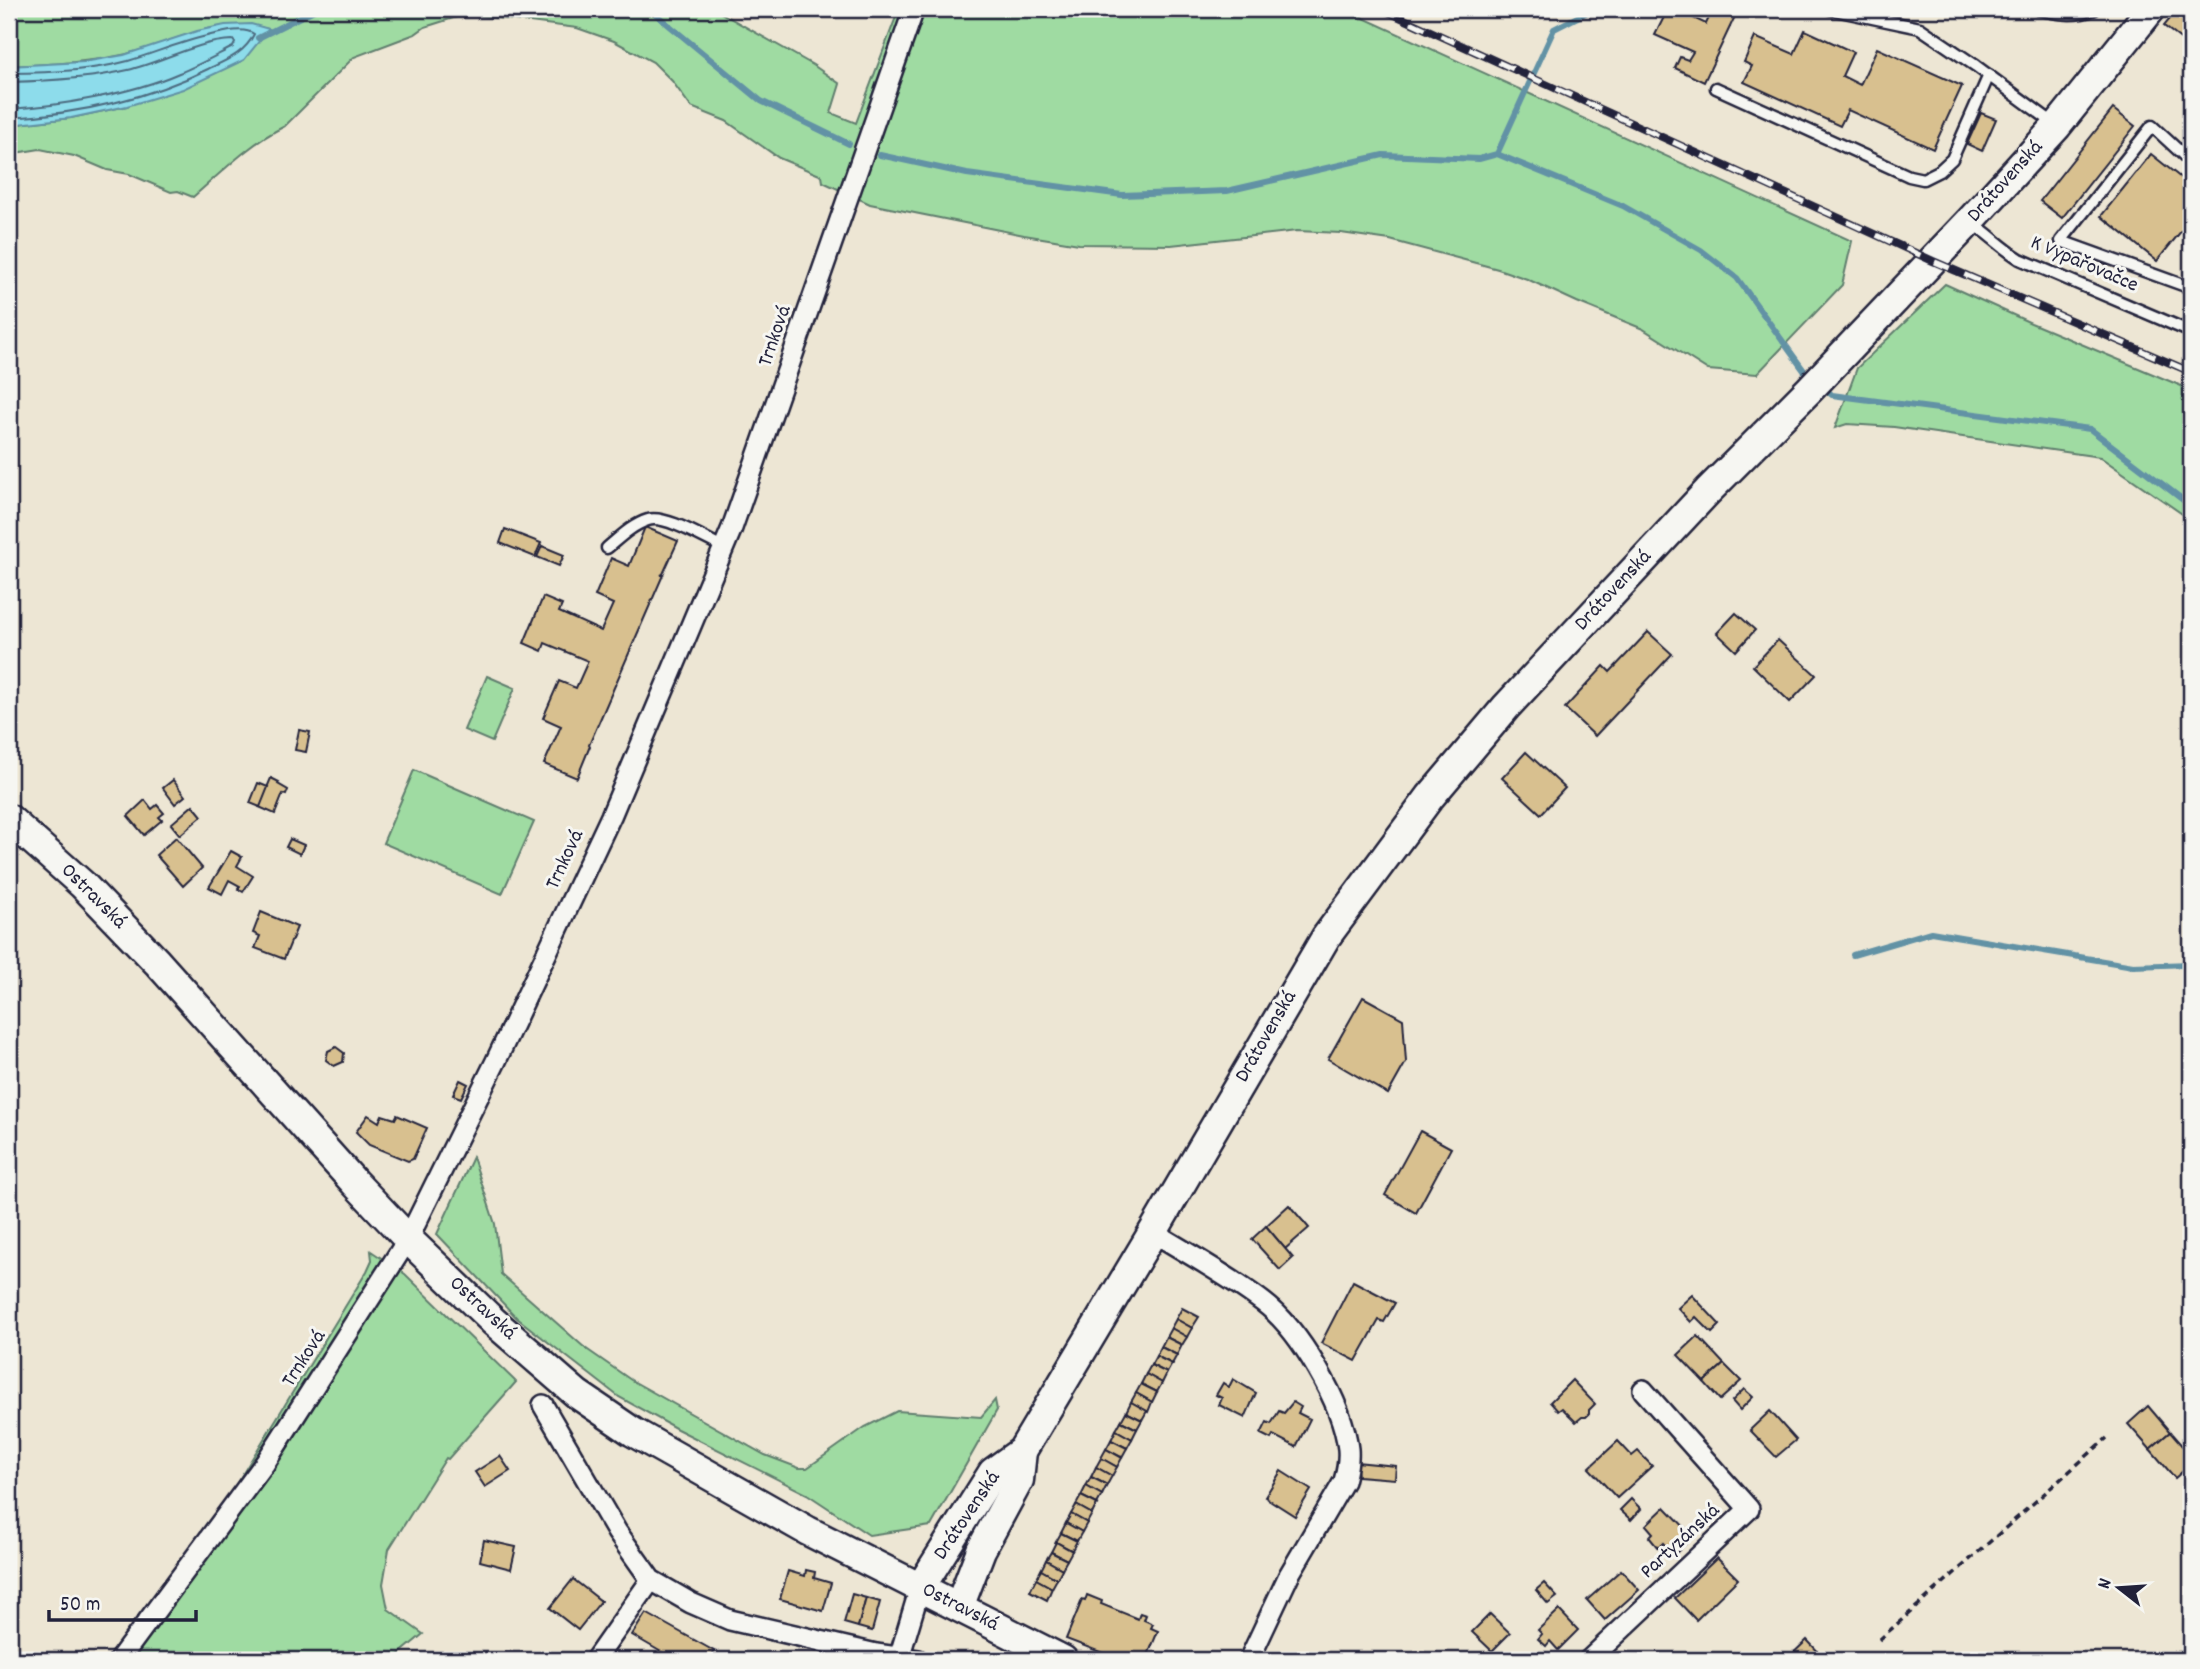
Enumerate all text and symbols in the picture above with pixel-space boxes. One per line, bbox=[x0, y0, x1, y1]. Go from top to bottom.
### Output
street label: Drátovenská bbox=[1961, 134, 2052, 230]
street label: K Vypařovačce bbox=[2025, 229, 2143, 301]
street label: Trnková bbox=[752, 301, 801, 371]
street label: Drátovenská bbox=[1568, 543, 1660, 638]
street label: Trnková bbox=[539, 825, 593, 895]
street label: Ostravská bbox=[53, 857, 133, 937]
street label: Drátovenská bbox=[1229, 985, 1306, 1089]
street label: Ostravská bbox=[441, 1270, 523, 1349]
street label: Trnková bbox=[275, 1324, 335, 1394]
street label: Drátovenská bbox=[927, 1465, 1009, 1567]
street label: Partyzánská bbox=[1634, 1497, 1728, 1587]
north arrow bbox=[2084, 1554, 2154, 1624]
street label: Ostravská bbox=[916, 1576, 1004, 1640]
text: N bbox=[2092, 1576, 2120, 1592]
scale bar bbox=[49, 1578, 196, 1622]
text: 50 m bbox=[60, 1591, 100, 1621]

